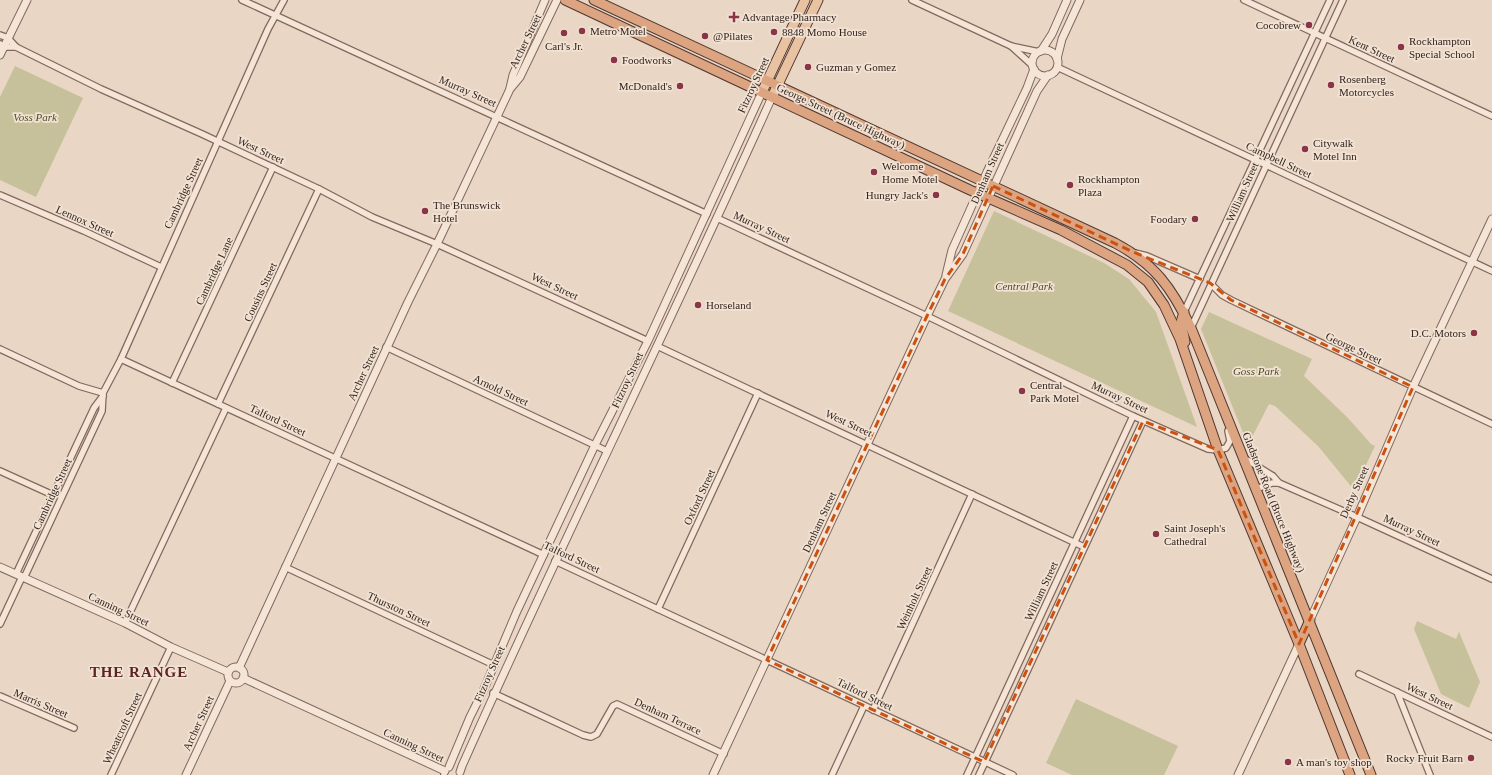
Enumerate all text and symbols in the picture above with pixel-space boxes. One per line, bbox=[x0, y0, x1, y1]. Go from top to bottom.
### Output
place label: Advantage Pharmacy bbox=[742, 11, 837, 23]
street label: Archer Street bbox=[507, 12, 543, 70]
marker: Advantage Pharmacy bbox=[729, 12, 739, 22]
place label: Cocobrew bbox=[1256, 19, 1301, 31]
marker: Cocobrew bbox=[1304, 20, 1314, 30]
place label: Metro Motel bbox=[590, 25, 646, 37]
marker: Metro Motel bbox=[577, 26, 587, 36]
place label: 8848 Momo House bbox=[782, 26, 867, 38]
marker: 8848 Momo House bbox=[769, 27, 779, 37]
marker: Carl's Jr. bbox=[559, 28, 569, 38]
place label: @Pilates bbox=[713, 30, 752, 42]
marker: @Pilates bbox=[700, 31, 710, 41]
street label: Kent Street bbox=[1347, 33, 1397, 65]
place label: Rockhampton Special School bbox=[1409, 35, 1475, 60]
place label: Carl's Jr. bbox=[545, 40, 583, 52]
marker: Rockhampton Special School bbox=[1396, 42, 1406, 52]
place label: Foodworks bbox=[622, 54, 672, 66]
marker: Foodworks bbox=[609, 55, 619, 65]
street label: Fitzroy Street bbox=[735, 55, 771, 115]
place label: Guzman y Gomez bbox=[816, 61, 896, 73]
marker: Guzman y Gomez bbox=[803, 62, 813, 72]
street label: Murray Street bbox=[438, 73, 498, 109]
place label: Rosenberg Motorcycles bbox=[1339, 73, 1394, 98]
place label: McDonald's bbox=[619, 80, 672, 92]
marker: Rosenberg Motorcycles bbox=[1326, 80, 1336, 90]
marker: McDonald's bbox=[675, 81, 685, 91]
street label: George Street (Bruce Highway) bbox=[775, 81, 907, 152]
park label: Voss Park bbox=[13, 111, 58, 123]
street label: West Street bbox=[236, 134, 286, 166]
place label: Citywalk Motel Inn bbox=[1313, 137, 1357, 162]
street label: Campbell Street bbox=[1244, 140, 1314, 180]
street label: Denham Street bbox=[968, 141, 1006, 205]
marker: Citywalk Motel Inn bbox=[1300, 144, 1310, 154]
street label: Cambridge Street bbox=[161, 155, 205, 231]
place label: Welcome Home Motel bbox=[882, 160, 938, 185]
street label: William Street bbox=[1223, 160, 1261, 224]
marker: Welcome Home Motel bbox=[869, 167, 879, 177]
place label: Rockhampton Plaza bbox=[1078, 173, 1140, 198]
marker: Rockhampton Plaza bbox=[1065, 180, 1075, 190]
place label: Hungry Jack's bbox=[866, 189, 928, 201]
marker: Hungry Jack's bbox=[931, 190, 941, 200]
place label: The Brunswick Hotel bbox=[433, 199, 501, 224]
street label: Lennox Street bbox=[54, 203, 116, 239]
marker: The Brunswick Hotel bbox=[420, 206, 430, 216]
street label: Murray Street bbox=[732, 209, 792, 245]
place label: Foodary bbox=[1150, 213, 1187, 225]
marker: Foodary bbox=[1190, 214, 1200, 224]
street label: Cambridge Lane bbox=[193, 235, 235, 307]
street label: Cousins Street bbox=[241, 261, 279, 323]
street label: West Street bbox=[530, 270, 580, 302]
park label: Central Park bbox=[995, 280, 1054, 292]
place label: Horseland bbox=[706, 299, 752, 311]
marker: Horseland bbox=[693, 300, 703, 310]
place label: D.C. Motors bbox=[1411, 327, 1466, 339]
marker: D.C. Motors bbox=[1469, 328, 1479, 338]
street label: George Street bbox=[1324, 330, 1384, 366]
street label: Archer Street bbox=[345, 344, 381, 402]
street label: Fitzroy Street bbox=[609, 350, 645, 410]
park label: Goss Park bbox=[1233, 365, 1280, 377]
street label: Arnold Street bbox=[471, 372, 531, 408]
place label: Central Park Motel bbox=[1030, 379, 1079, 404]
street label: Murray Street bbox=[1090, 379, 1150, 415]
marker: Central Park Motel bbox=[1017, 386, 1027, 396]
street label: Talford Street bbox=[248, 402, 308, 438]
street label: West Street bbox=[824, 407, 874, 439]
street label: Gladstone Road (Bruce Highway) bbox=[1239, 430, 1308, 574]
street label: Cambridge Street bbox=[30, 456, 74, 532]
street label: Derby Street bbox=[1337, 464, 1371, 520]
street label: Oxford Street bbox=[681, 467, 717, 527]
street label: Denham Street bbox=[800, 490, 838, 554]
street label: Murray Street bbox=[1382, 512, 1442, 548]
place label: Saint Joseph's Cathedral bbox=[1164, 522, 1226, 547]
marker: Saint Joseph's Cathedral bbox=[1151, 529, 1161, 539]
street label: Talford Street bbox=[542, 539, 602, 575]
street label: William Street bbox=[1022, 559, 1060, 623]
street label: Weinholt Street bbox=[894, 564, 934, 632]
street label: Thurston Street bbox=[366, 589, 432, 629]
street label: Canning Street bbox=[87, 590, 151, 628]
street label: Fitzroy Street bbox=[471, 644, 507, 704]
district label: THE RANGE bbox=[90, 664, 188, 680]
street label: Talford Street bbox=[835, 675, 895, 713]
street label: West Street bbox=[1405, 680, 1455, 712]
street label: Marris Street bbox=[12, 686, 70, 720]
street label: Wheatcroft Street bbox=[100, 690, 144, 766]
street label: Archer Street bbox=[180, 694, 216, 752]
street label: Denham Terrace bbox=[633, 695, 704, 737]
street label: Canning Street bbox=[382, 726, 446, 764]
place label: Rocky Fruit Barn bbox=[1386, 752, 1463, 764]
marker: Rocky Fruit Barn bbox=[1466, 753, 1476, 763]
place label: A man's toy shop bbox=[1296, 756, 1372, 768]
marker: A man's toy shop bbox=[1283, 757, 1293, 767]

